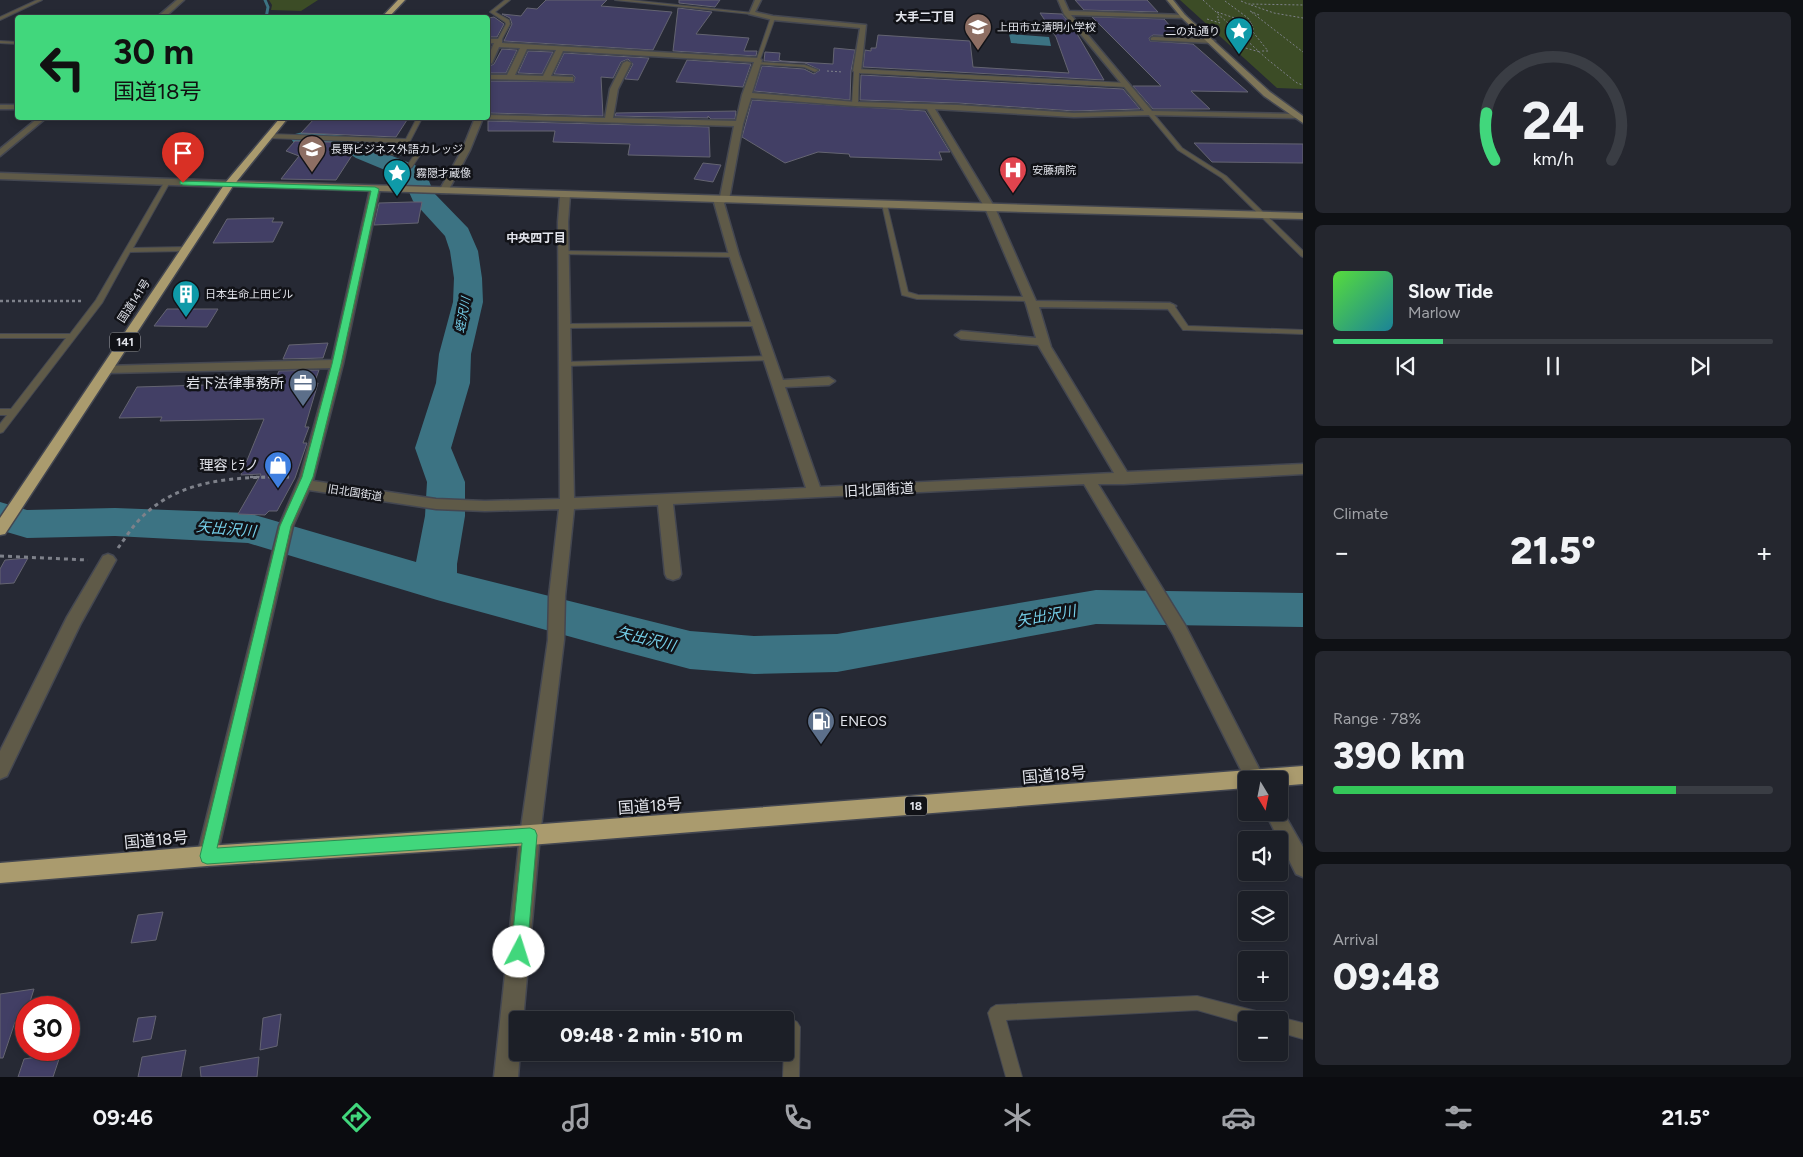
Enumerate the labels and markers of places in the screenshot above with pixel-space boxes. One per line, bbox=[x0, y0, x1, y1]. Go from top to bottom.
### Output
school or university icon: 上田市立清明小学校 bbox=[963, 12, 993, 51]
place icon: 二の丸通り bbox=[1224, 16, 1254, 55]
place label: 上田市立清明小学校 bbox=[997, 21, 1096, 34]
place label: 二の丸通り bbox=[1165, 25, 1220, 38]
pin bbox=[162, 132, 204, 183]
school or university icon: 長野ビジネス外語カレッジ bbox=[297, 134, 327, 173]
place label: 長野ビジネス外語カレッジ bbox=[331, 143, 463, 156]
hospital icon: 安藤病院 bbox=[998, 155, 1028, 194]
place icon: 霧隠才蔵像 bbox=[382, 158, 412, 197]
place label: 安藤病院 bbox=[1032, 164, 1076, 177]
place label: 霧隠才蔵像 bbox=[416, 167, 471, 180]
building icon: 日本生命上田ビル bbox=[171, 279, 201, 318]
place label: 日本生命上田ビル bbox=[205, 288, 293, 301]
office icon: 岩下法律事務所 bbox=[288, 368, 318, 407]
place label: 岩下法律事務所 bbox=[186, 375, 284, 392]
shop icon: 理容 ﾋﾗノ bbox=[263, 450, 293, 489]
place label: 理容 ﾋﾗノ bbox=[200, 457, 259, 474]
fuel station icon: ENEOS bbox=[806, 706, 836, 745]
place label: ENEOS bbox=[840, 713, 887, 730]

